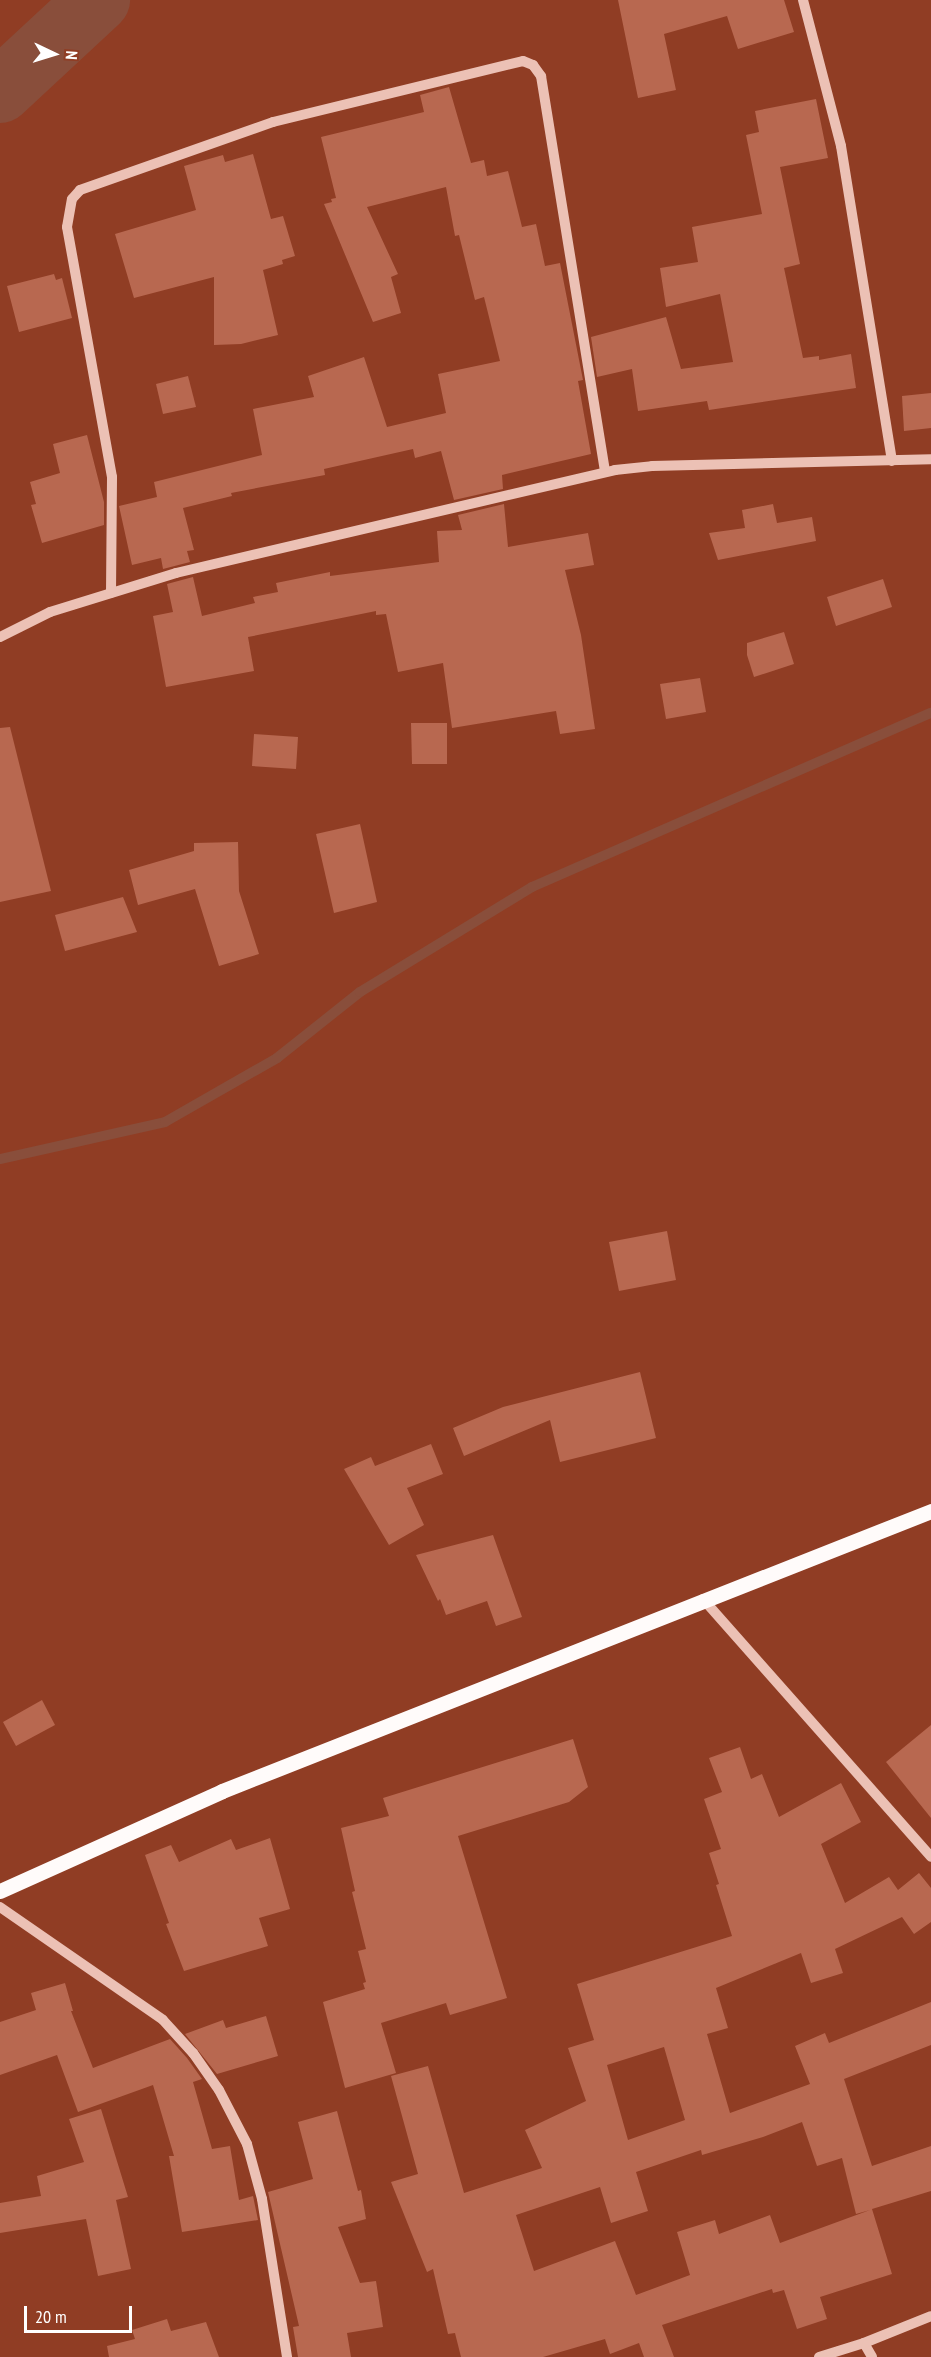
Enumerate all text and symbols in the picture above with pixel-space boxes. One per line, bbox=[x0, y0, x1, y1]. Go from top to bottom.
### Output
north arrow bbox=[24, 24, 84, 84]
text: N bbox=[62, 50, 82, 60]
scale bar bbox=[27, 2294, 135, 2332]
text: 20 m bbox=[35, 2305, 67, 2328]

